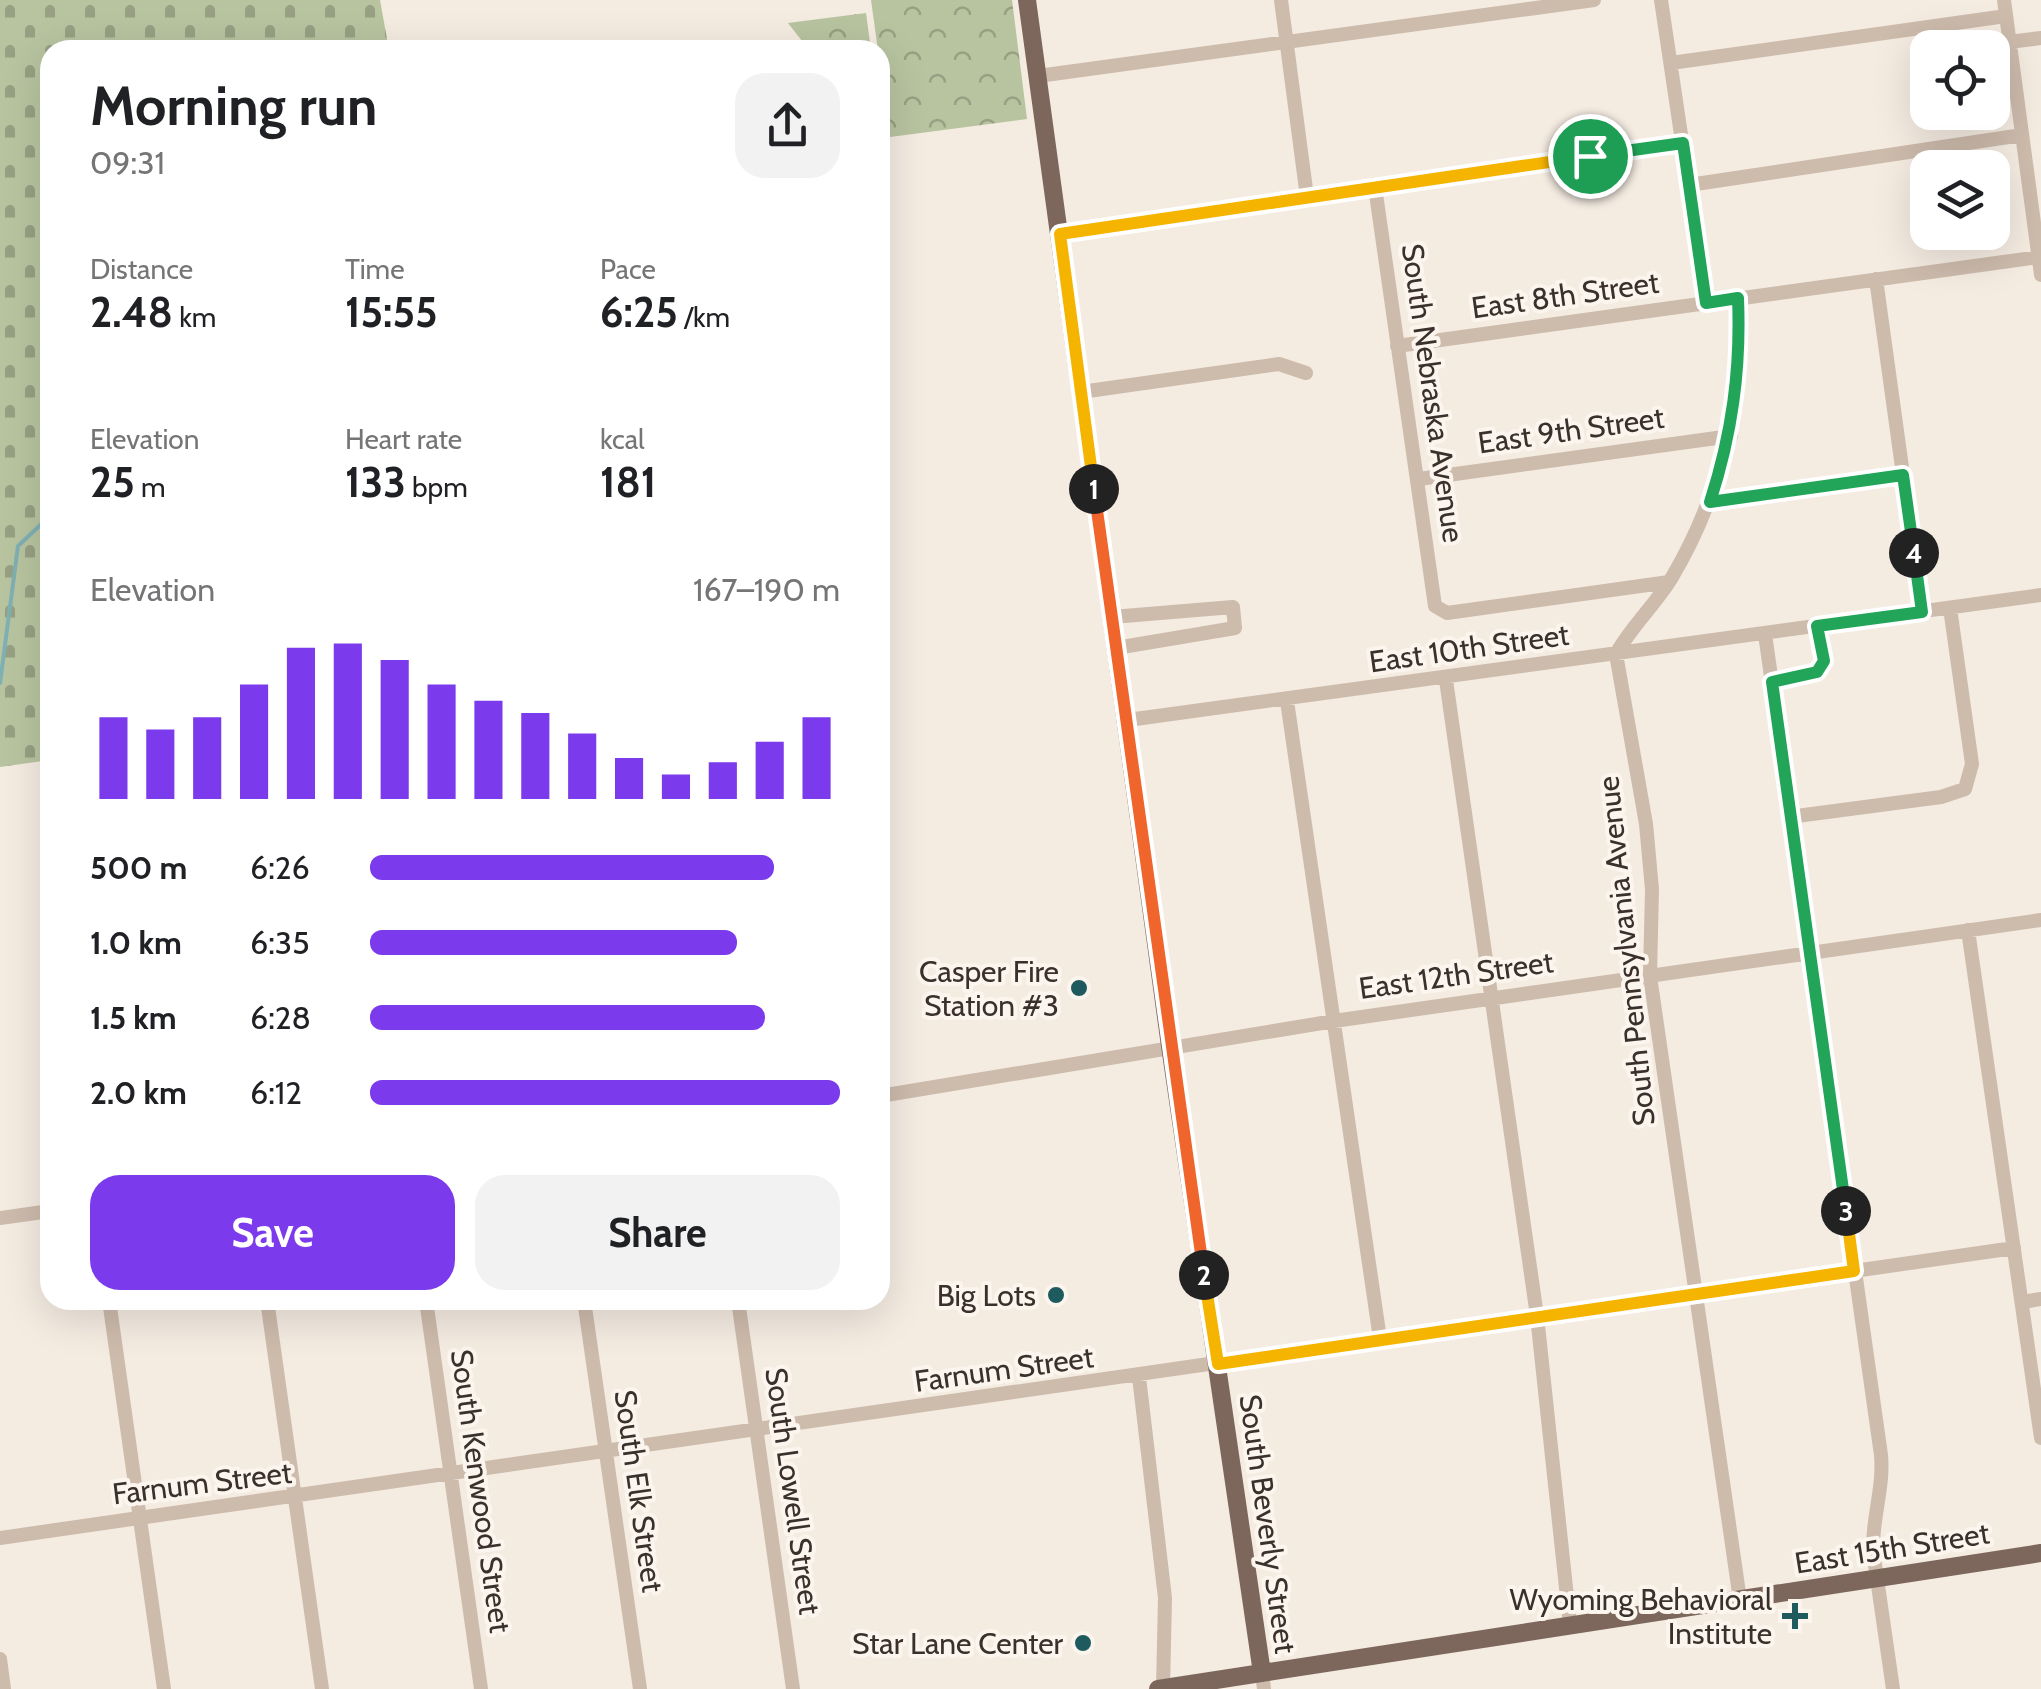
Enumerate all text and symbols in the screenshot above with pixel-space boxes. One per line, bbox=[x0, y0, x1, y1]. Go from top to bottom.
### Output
map controls bbox=[1910, 30, 2010, 250]
button: locate bbox=[1910, 30, 2010, 130]
text: Morning run bbox=[90, 72, 377, 139]
button: share bbox=[735, 73, 840, 178]
pin bbox=[1548, 114, 1633, 199]
icon: arrive bbox=[1563, 129, 1618, 184]
text: 09:31 bbox=[90, 143, 165, 182]
button: layers bbox=[1910, 150, 2010, 250]
street label: South Nebraska Avenue bbox=[1394, 241, 1472, 545]
text: Distance bbox=[90, 252, 193, 286]
text: Time bbox=[345, 252, 405, 286]
text: Pace bbox=[600, 252, 656, 286]
street label: East 8th Street bbox=[1469, 264, 1661, 326]
text: 2.48 bbox=[90, 286, 173, 338]
text: 15:55 bbox=[345, 286, 437, 338]
text: 6:25 bbox=[600, 286, 678, 338]
text: km bbox=[173, 300, 216, 334]
text: /km bbox=[678, 300, 730, 334]
street label: East 9th Street bbox=[1476, 399, 1666, 461]
text: Elevation bbox=[90, 422, 199, 456]
text: Heart rate bbox=[345, 422, 462, 456]
text: kcal bbox=[600, 422, 645, 456]
text: 25 bbox=[90, 456, 135, 508]
text: 133 bbox=[345, 456, 406, 508]
text: 181 bbox=[600, 456, 656, 508]
pin: 1 bbox=[1069, 464, 1119, 514]
text: m bbox=[135, 470, 166, 504]
text: bpm bbox=[406, 470, 468, 504]
text: 1 bbox=[1089, 472, 1099, 506]
pin: 4 bbox=[1889, 528, 1939, 578]
text: 4 bbox=[1905, 536, 1923, 570]
text: Elevation bbox=[90, 570, 215, 609]
text: 167–190 m bbox=[693, 570, 840, 609]
street label: East 10th Street bbox=[1367, 616, 1571, 680]
street label: South Pennsylvania Avenue bbox=[1589, 774, 1663, 1128]
text: 500 m bbox=[90, 848, 187, 887]
text: 6:26 bbox=[250, 848, 310, 887]
text: 1.0 km bbox=[90, 923, 182, 962]
text: 6:35 bbox=[250, 923, 309, 962]
street label: East 12th Street bbox=[1356, 943, 1556, 1007]
place label: Casper Fire Station #3 bbox=[919, 953, 1059, 1024]
marker: Casper Fire Station #3 bbox=[1068, 977, 1090, 999]
text: 1.5 km bbox=[90, 998, 177, 1037]
text: 6:28 bbox=[250, 998, 311, 1037]
text: 2.0 km bbox=[90, 1073, 187, 1112]
text: 6:12 bbox=[250, 1073, 302, 1112]
button: Save bbox=[90, 1175, 455, 1290]
button: Share bbox=[475, 1175, 840, 1290]
pin: 3 bbox=[1821, 1186, 1871, 1236]
text: 3 bbox=[1838, 1194, 1854, 1228]
pin: 2 bbox=[1179, 1250, 1229, 1300]
text: 2 bbox=[1197, 1258, 1211, 1292]
place label: Big Lots bbox=[937, 1277, 1036, 1314]
marker: Big Lots bbox=[1045, 1284, 1067, 1306]
street label: Farnum Street bbox=[912, 1338, 1096, 1400]
street label: South Kenwood Street bbox=[443, 1347, 519, 1635]
street label: South Lowell Street bbox=[757, 1365, 829, 1617]
street label: South Elk Street bbox=[606, 1387, 672, 1595]
street label: South Beverly Street bbox=[1232, 1392, 1304, 1656]
street label: Farnum Street bbox=[110, 1454, 294, 1512]
street label: East 15th Street bbox=[1792, 1514, 1992, 1582]
place label: Wyoming Behavioral Institute bbox=[1510, 1581, 1772, 1652]
marker: Wyoming Behavioral Institute bbox=[1782, 1603, 1808, 1629]
place label: Star Lane Center bbox=[852, 1625, 1064, 1662]
marker: Star Lane Center bbox=[1072, 1632, 1094, 1654]

